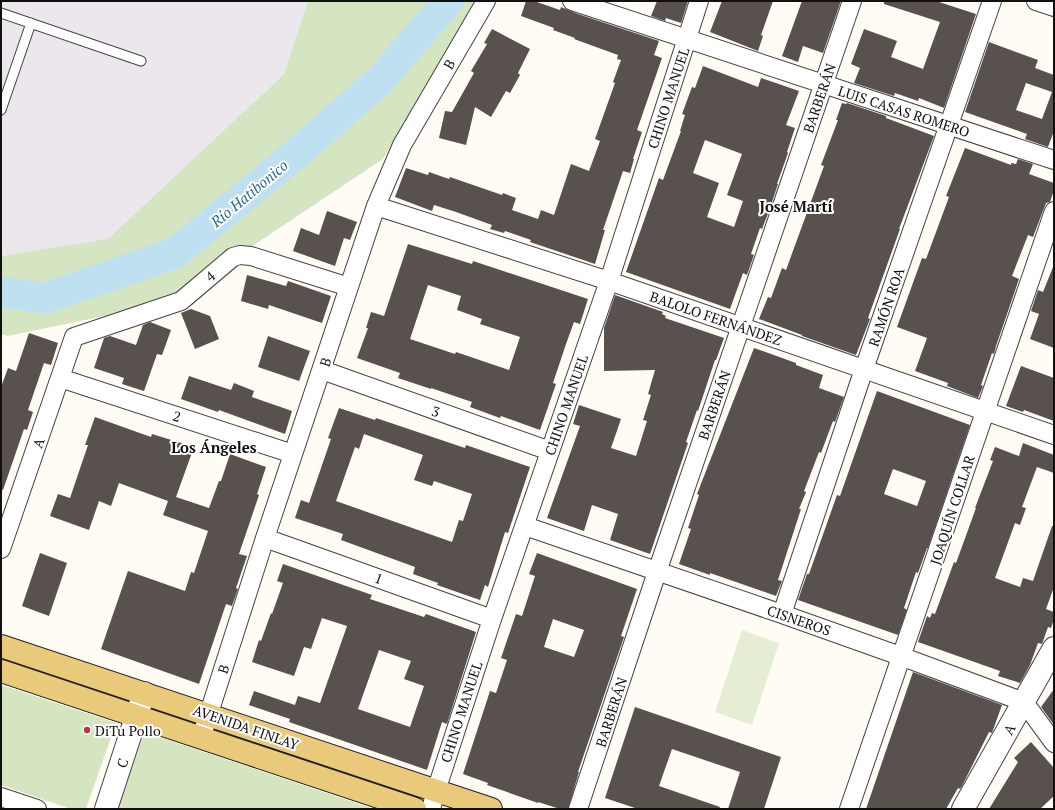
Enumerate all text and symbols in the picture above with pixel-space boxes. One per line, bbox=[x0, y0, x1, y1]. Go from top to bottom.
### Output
street label: CHINO MANUEL bbox=[643, 45, 693, 151]
street label: B bbox=[439, 56, 459, 72]
street label: BARBERÁN bbox=[798, 61, 840, 135]
street label: LUIS CASAS ROMERO bbox=[836, 81, 972, 141]
water label: Río Hatibonico bbox=[205, 155, 292, 232]
district label: José Martí bbox=[759, 196, 833, 216]
street label: RAMÓN ROA bbox=[864, 265, 909, 349]
street label: 4 bbox=[201, 266, 219, 286]
street label: BALOLO FERNÁNDEZ bbox=[648, 286, 784, 350]
street label: CHINO MANUEL bbox=[540, 352, 592, 458]
street label: B bbox=[315, 355, 335, 369]
street label: BARBERÁN bbox=[693, 368, 735, 442]
street label: 3 bbox=[429, 401, 443, 421]
street label: 2 bbox=[171, 406, 183, 426]
street label: A bbox=[27, 435, 49, 451]
district label: Los Ángeles bbox=[171, 437, 257, 457]
street label: JOAQUÍN COLLAR bbox=[925, 453, 979, 567]
street label: 1 bbox=[372, 568, 386, 588]
street label: CISNEROS bbox=[765, 600, 833, 640]
street label: CHINO MANUEL bbox=[436, 659, 486, 765]
street label: B bbox=[213, 662, 233, 676]
street label: BARBERÁN bbox=[591, 675, 631, 749]
street label: AVENIDA FINLAY bbox=[191, 700, 302, 754]
street label: A bbox=[998, 720, 1020, 738]
place label: DiTu Pollo bbox=[95, 721, 161, 740]
marker: DiTu Pollo bbox=[82, 725, 92, 735]
street label: C bbox=[112, 756, 132, 770]

